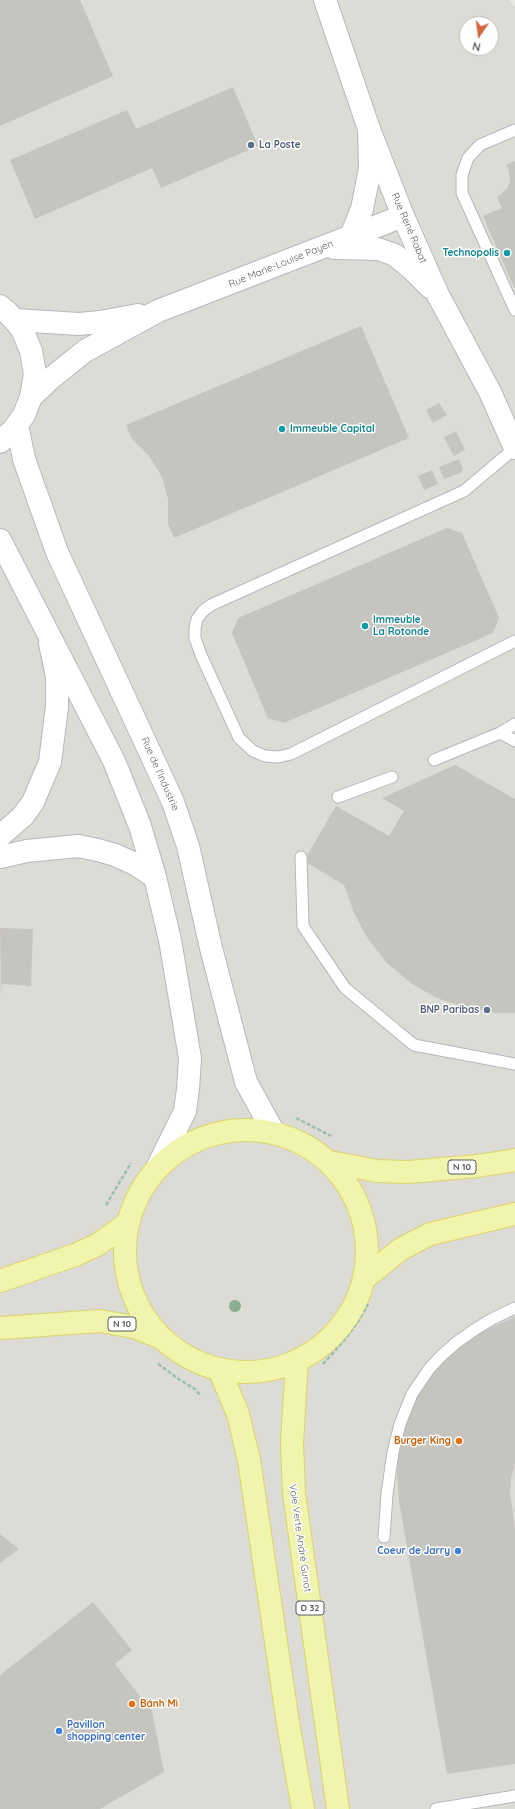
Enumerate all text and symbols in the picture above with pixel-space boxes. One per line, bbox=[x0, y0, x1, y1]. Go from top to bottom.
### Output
north arrow bbox=[459, 16, 499, 56]
text: N bbox=[471, 39, 482, 54]
place label: La Poste bbox=[259, 139, 301, 151]
marker: La Poste bbox=[246, 140, 256, 150]
street label: Rue René Rabat bbox=[389, 191, 429, 265]
street label: Rue Marie-Louise Payen bbox=[227, 237, 335, 291]
place label: Technopolis bbox=[442, 247, 499, 259]
marker: Technopolis bbox=[502, 248, 512, 258]
place label: Immeuble Capital bbox=[290, 423, 375, 435]
marker: Immeuble Capital bbox=[277, 424, 287, 434]
place label: Immeuble La Rotonde bbox=[373, 614, 429, 638]
marker: Immeuble La Rotonde bbox=[360, 621, 370, 631]
street label: Rue de l'Industrie bbox=[138, 735, 182, 813]
place label: BNP Paribas bbox=[420, 1004, 479, 1016]
marker: BNP Paribas bbox=[482, 1005, 492, 1015]
road number: N 10 bbox=[448, 1160, 476, 1174]
road number: N 10 bbox=[108, 1317, 136, 1331]
place label: Burger King bbox=[394, 1435, 451, 1447]
marker: Burger King bbox=[454, 1436, 464, 1446]
street label: Voie Verte André Gunot bbox=[286, 1483, 314, 1593]
place label: Coeur de Jarry bbox=[377, 1545, 450, 1557]
marker: Coeur de Jarry bbox=[453, 1546, 463, 1556]
road number: D 32 bbox=[296, 1601, 324, 1615]
place label: Bánh Mì bbox=[140, 1698, 178, 1710]
marker: Bánh Mì bbox=[127, 1699, 137, 1709]
place label: Pavillon shopping center bbox=[67, 1719, 145, 1742]
marker: Pavillon shopping center bbox=[54, 1726, 64, 1736]

